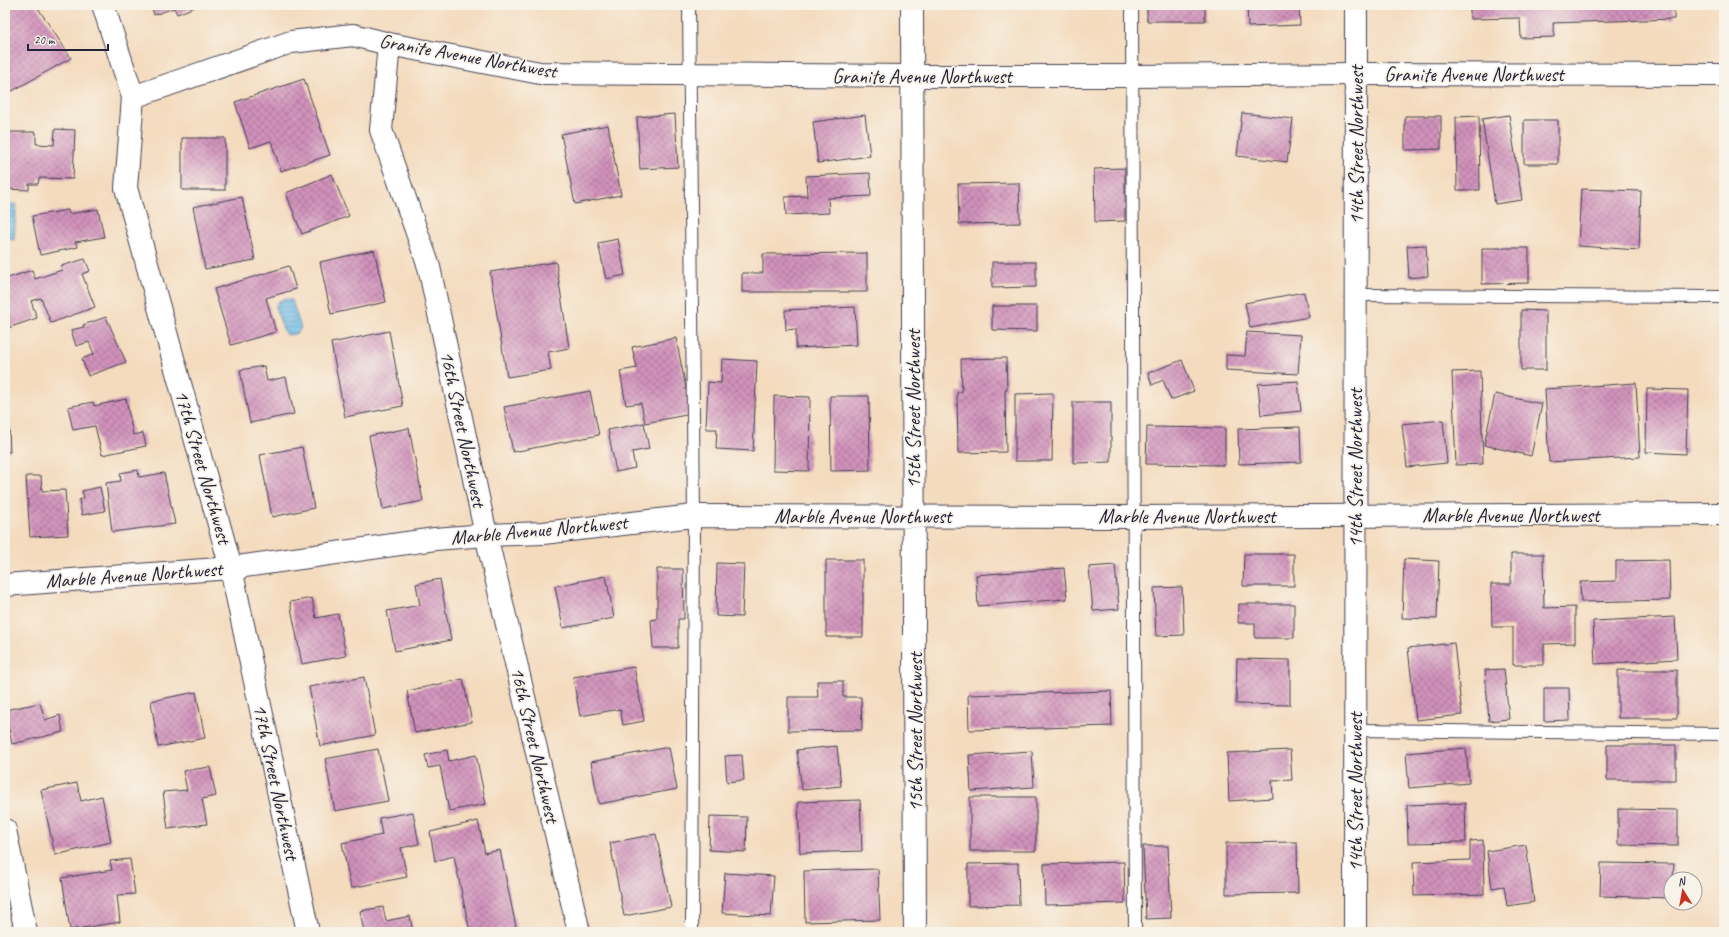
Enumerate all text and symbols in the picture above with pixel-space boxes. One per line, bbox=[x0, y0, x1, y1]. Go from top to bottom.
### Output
scale bar bbox=[28, 26, 108, 52]
street label: Granite Avenue Northwest bbox=[378, 28, 561, 84]
text: 20 m bbox=[34, 32, 56, 48]
street label: Granite Avenue Northwest bbox=[1384, 62, 1566, 87]
street label: 14th Street Northwest bbox=[1344, 63, 1369, 224]
street label: Granite Avenue Northwest bbox=[832, 64, 1014, 89]
street label: 15th Street Northwest bbox=[901, 327, 926, 488]
street label: 16th Street Northwest bbox=[434, 349, 492, 512]
street label: 14th Street Northwest bbox=[1343, 386, 1368, 547]
street label: 17th Street Northwest bbox=[169, 387, 238, 549]
street label: Marble Avenue Northwest bbox=[1423, 503, 1602, 528]
street label: Marble Avenue Northwest bbox=[775, 504, 954, 529]
street label: Marble Avenue Northwest bbox=[1099, 504, 1278, 529]
street label: Marble Avenue Northwest bbox=[450, 510, 631, 550]
street label: Marble Avenue Northwest bbox=[45, 556, 225, 594]
street label: 15th Street Northwest bbox=[903, 650, 928, 811]
street label: 16th Street Northwest bbox=[505, 665, 566, 827]
street label: 17th Street Northwest bbox=[247, 702, 305, 865]
street label: 14th Street Northwest bbox=[1343, 710, 1368, 871]
north arrow bbox=[1663, 871, 1703, 911]
text: N bbox=[1676, 873, 1688, 889]

